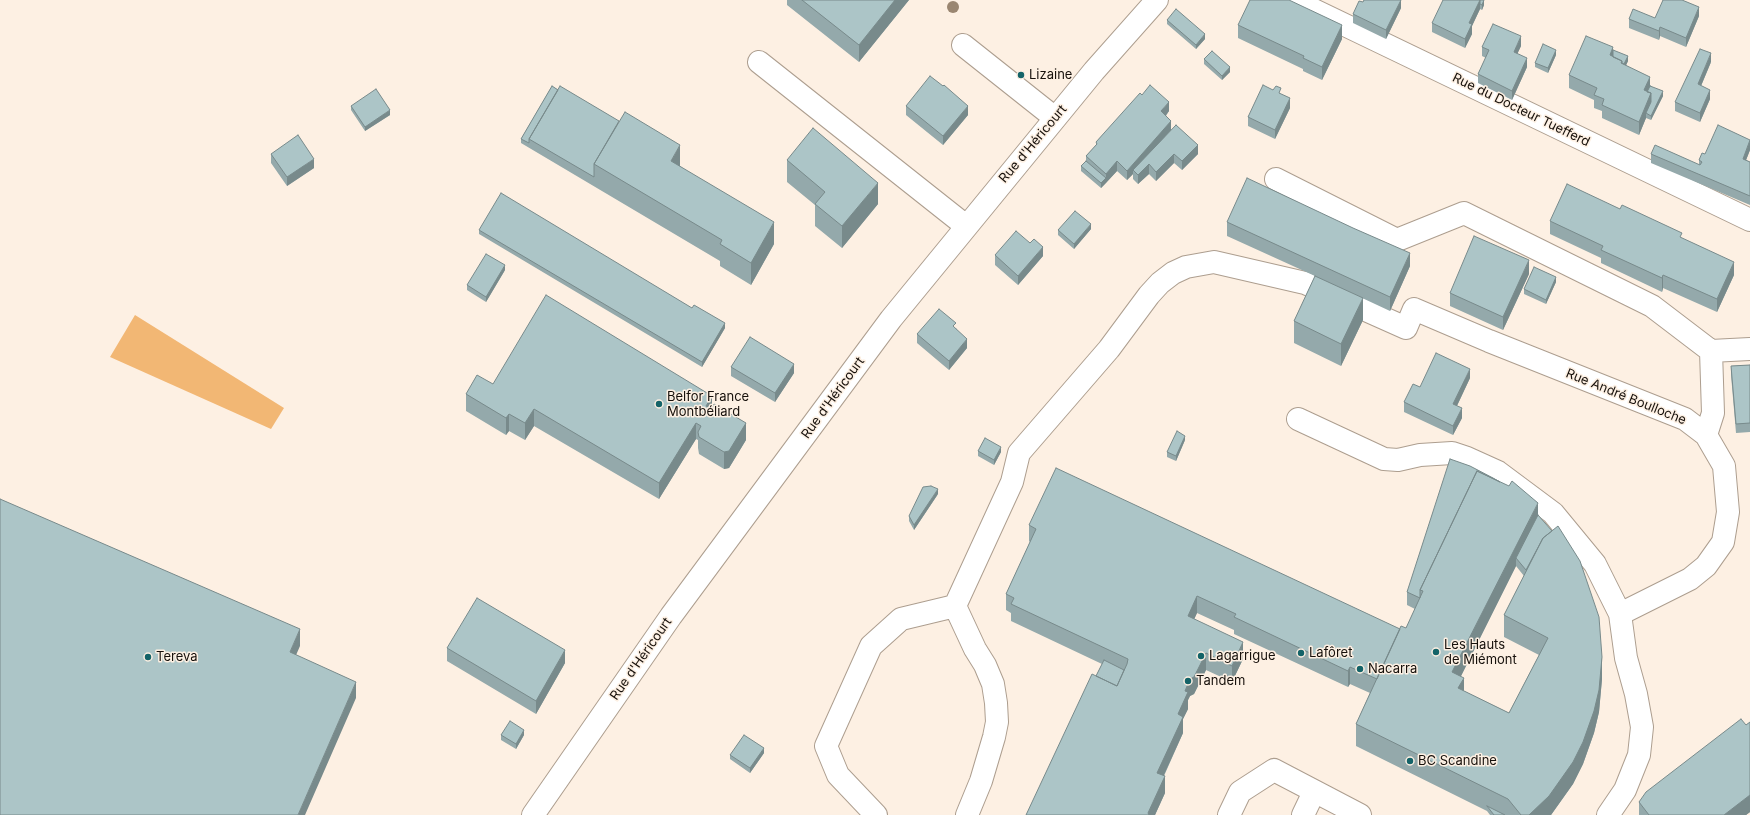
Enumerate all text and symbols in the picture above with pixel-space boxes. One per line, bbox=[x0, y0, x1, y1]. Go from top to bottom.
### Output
place label: Lizaine bbox=[1029, 67, 1072, 83]
marker: Lizaine bbox=[1016, 70, 1026, 80]
street label: Rue du Docteur Tuefferd bbox=[1450, 70, 1592, 150]
street label: Rue d'Héricourt bbox=[996, 102, 1070, 186]
street label: Rue d'Héricourt bbox=[798, 354, 868, 442]
street label: Rue André Boulloche bbox=[1563, 366, 1689, 428]
place label: Belfor France Montbéliard bbox=[667, 389, 749, 420]
marker: Belfor France Montbéliard bbox=[654, 399, 664, 409]
street label: Rue d'Héricourt bbox=[607, 615, 675, 703]
place label: Les Hauts de Miémont bbox=[1444, 637, 1517, 668]
place label: Lafôret bbox=[1309, 645, 1352, 661]
marker: Les Hauts de Miémont bbox=[1431, 647, 1441, 657]
place label: Lagarrigue bbox=[1209, 648, 1276, 664]
marker: Lafôret bbox=[1296, 648, 1306, 658]
place label: Tereva bbox=[156, 649, 198, 665]
marker: Lagarrigue bbox=[1196, 651, 1206, 661]
marker: Tereva bbox=[143, 652, 153, 662]
place label: Nacarra bbox=[1368, 661, 1417, 677]
marker: Nacarra bbox=[1355, 664, 1365, 674]
place label: Tandem bbox=[1196, 673, 1245, 689]
marker: Tandem bbox=[1183, 676, 1193, 686]
place label: BC Scandine bbox=[1418, 753, 1497, 769]
marker: BC Scandine bbox=[1405, 756, 1415, 766]

